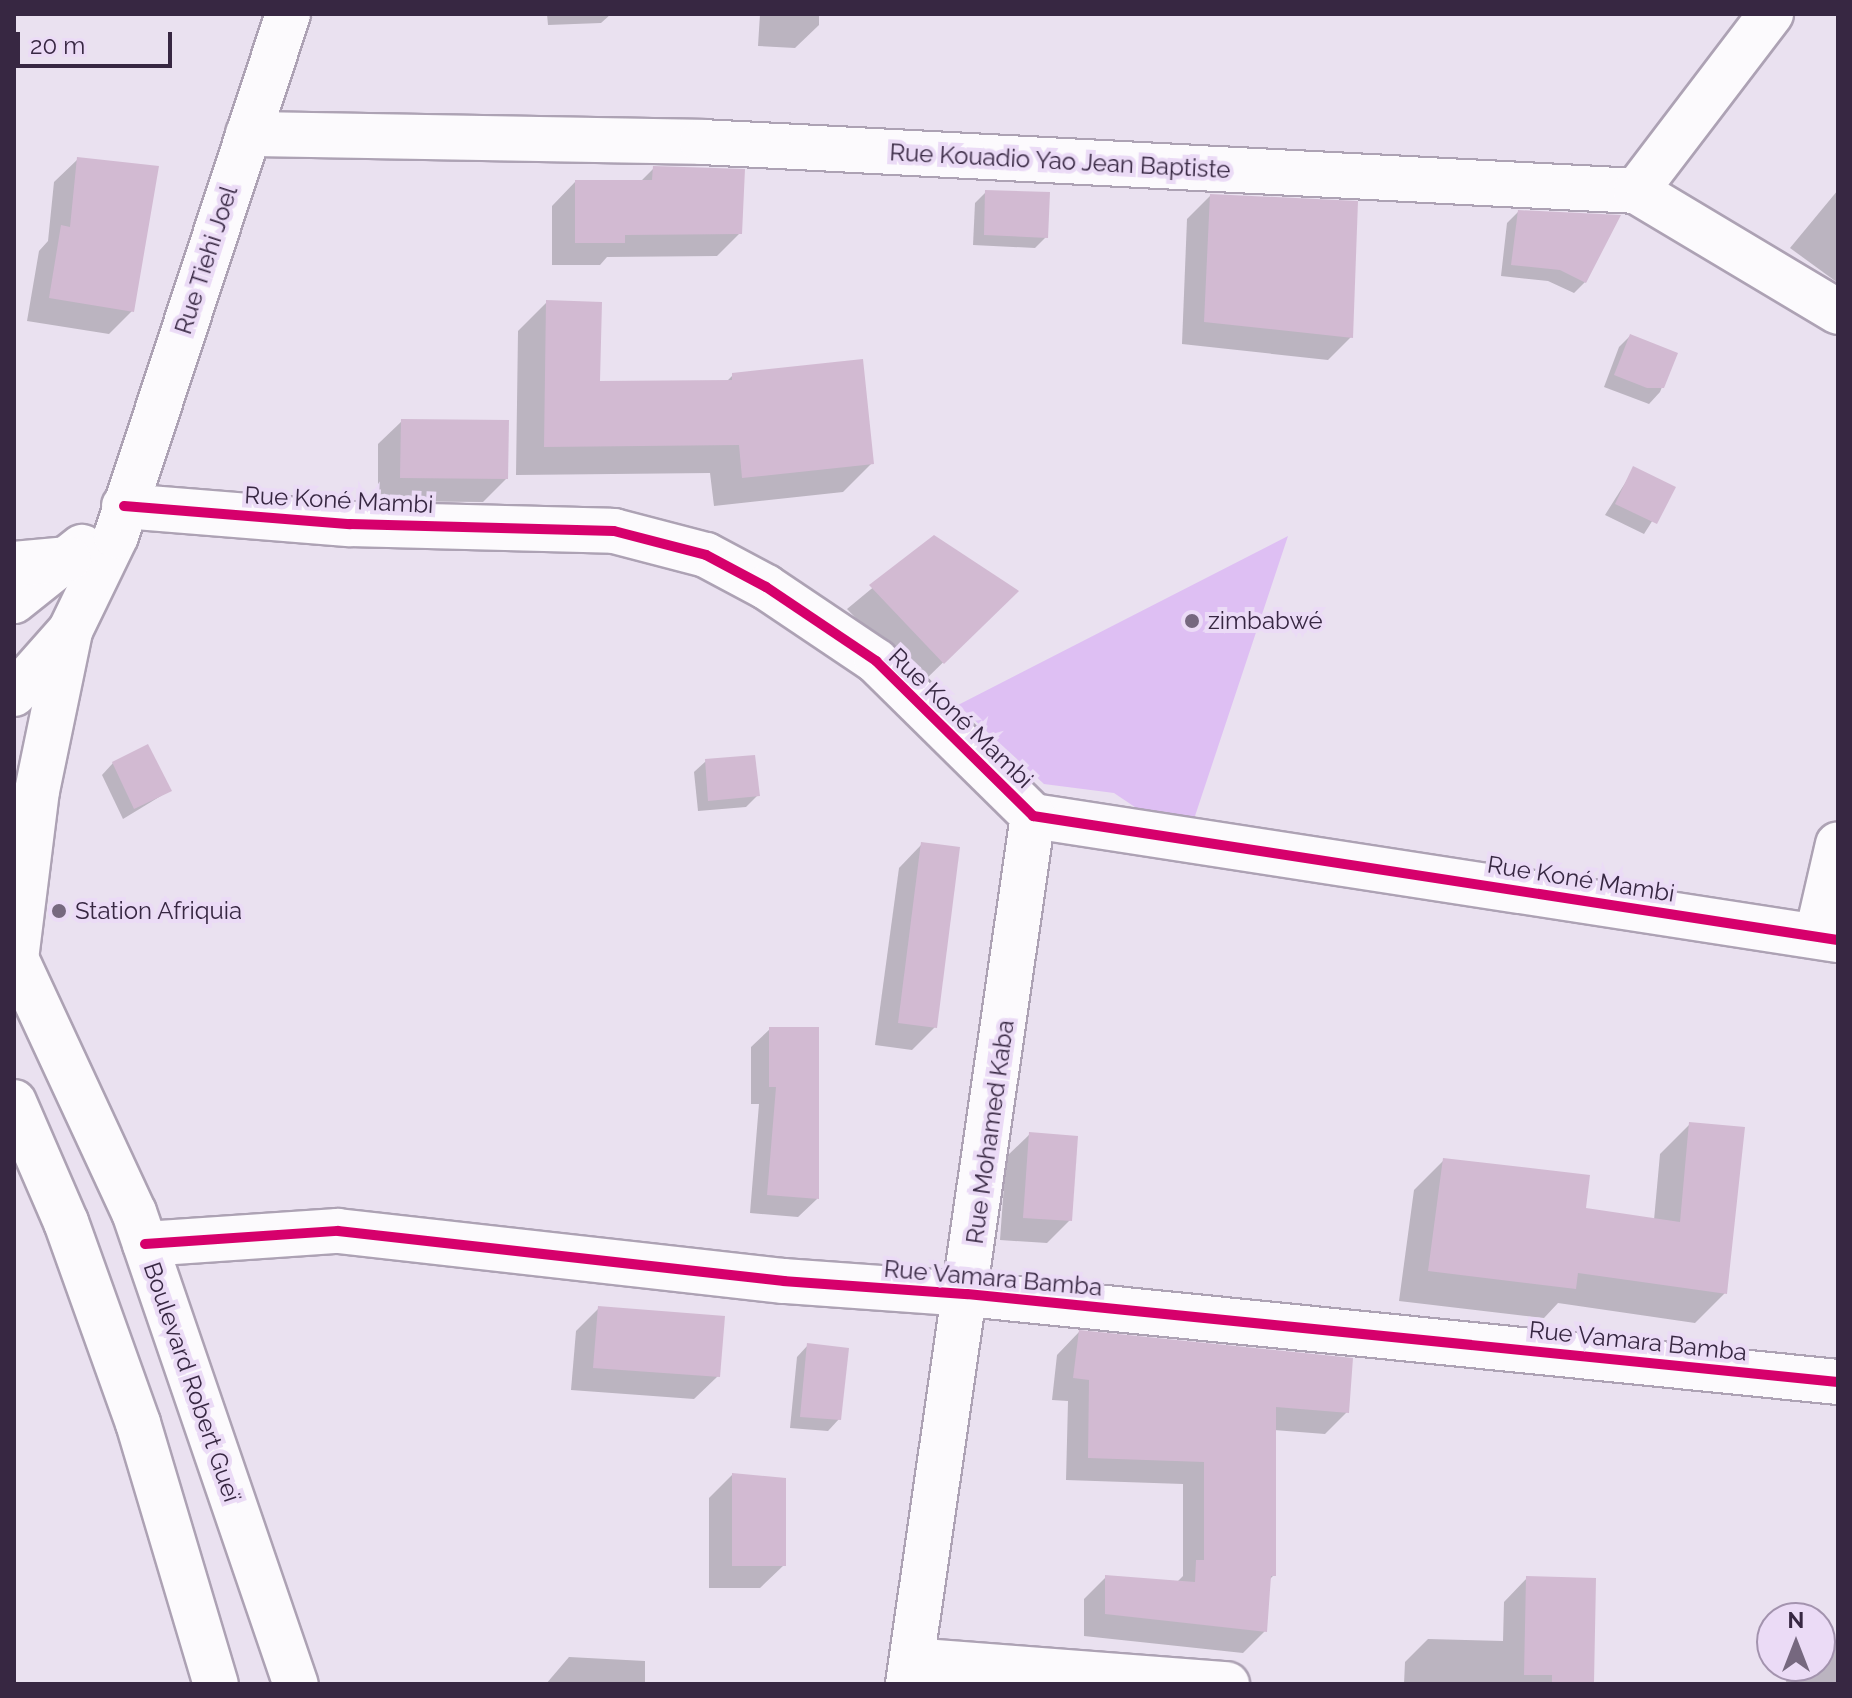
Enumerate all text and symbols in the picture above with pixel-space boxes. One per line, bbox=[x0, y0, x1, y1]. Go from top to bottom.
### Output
scale bar bbox=[20, 16, 176, 66]
text: 20 m bbox=[30, 31, 85, 60]
street label: Rue Kouadio Yao Jean Baptiste bbox=[888, 138, 1232, 184]
street label: Rue Tiehi Joel bbox=[168, 182, 244, 338]
street label: Rue Koné Mambi bbox=[244, 481, 434, 519]
place label: zimbabwé bbox=[1208, 607, 1323, 635]
marker: zimbabwé bbox=[1183, 612, 1201, 630]
street label: Rue Koné Mambi bbox=[883, 642, 1039, 794]
street label: Rue Koné Mambi bbox=[1485, 850, 1677, 908]
place label: Station Afriquia bbox=[75, 897, 243, 925]
marker: Station Afriquia bbox=[50, 902, 68, 920]
street label: Rue Mohamed Kaba bbox=[960, 1018, 1020, 1246]
street label: Rue Vamara Bamba bbox=[882, 1254, 1104, 1302]
street label: Boulevard Robert Gueï bbox=[137, 1259, 247, 1505]
street label: Rue Vamara Bamba bbox=[1527, 1315, 1749, 1367]
north arrow bbox=[1756, 1602, 1836, 1682]
text: N bbox=[1788, 1607, 1804, 1633]

